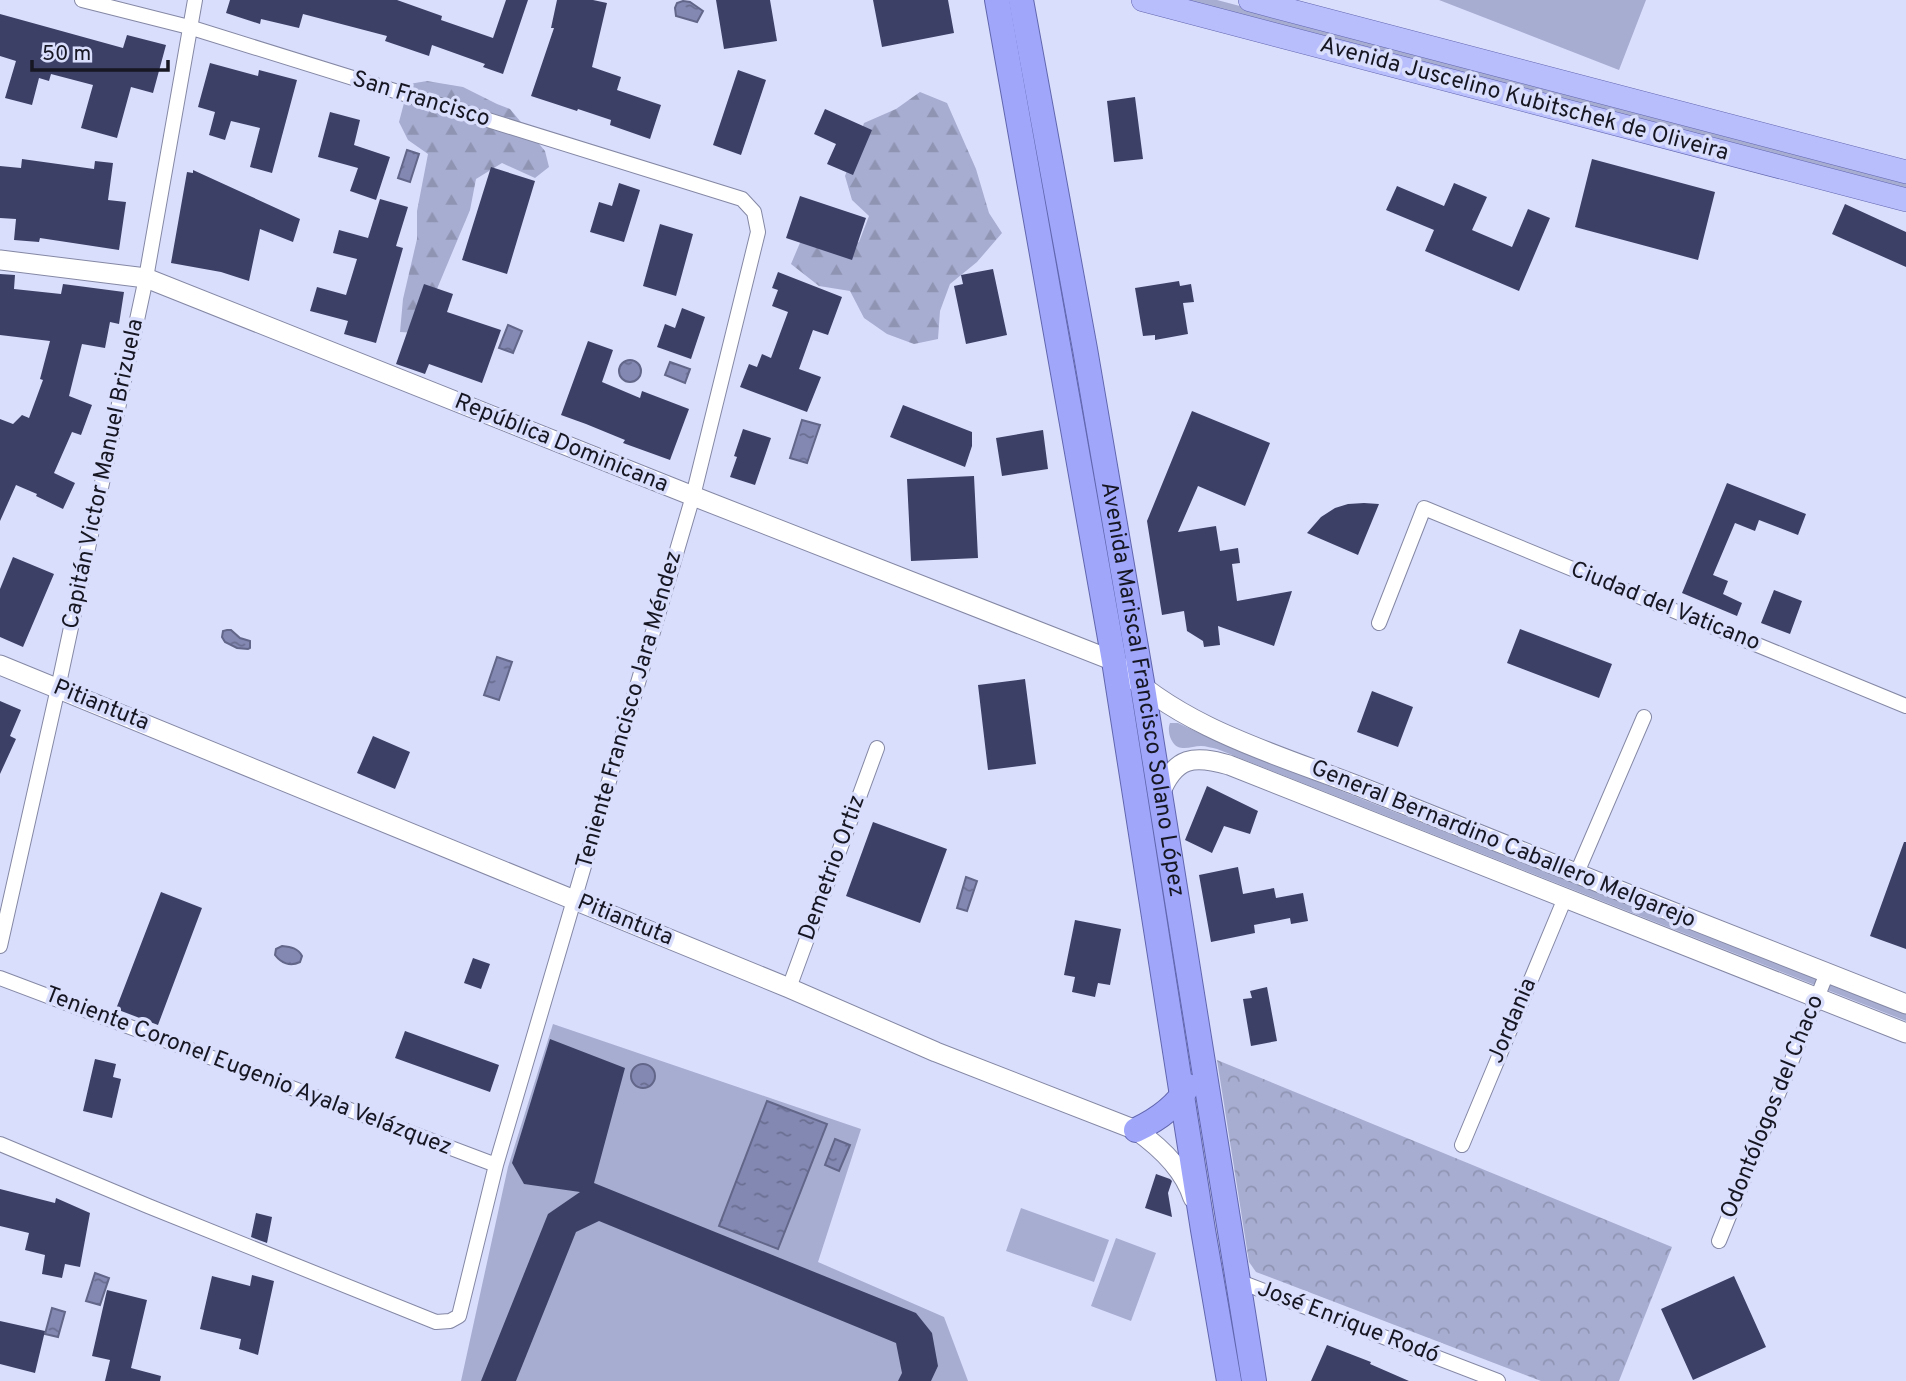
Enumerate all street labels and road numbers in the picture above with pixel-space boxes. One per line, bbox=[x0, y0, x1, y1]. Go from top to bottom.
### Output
street label: Avenida Juscelino Kubitschek de Oliveira bbox=[1316, 31, 1732, 169]
street label: San Francisco bbox=[349, 65, 493, 135]
street label: Capitán Victor Manuel Brizuela bbox=[57, 316, 151, 632]
street label: República Dominicana bbox=[450, 388, 672, 500]
street label: Avenida Mariscal Francisco Solano López bbox=[1093, 479, 1191, 899]
street label: Teniente Francisco Jara Méndez bbox=[571, 548, 689, 872]
street label: Ciudad del Vaticano bbox=[1566, 556, 1764, 658]
street label: Pitiantuta bbox=[49, 674, 153, 738]
street label: General Bernardino Caballero Melgarejo bbox=[1306, 754, 1700, 936]
street label: Demetrio Ortiz bbox=[793, 791, 873, 945]
street label: Pitiantuta bbox=[573, 889, 677, 953]
street label: Jordania bbox=[1482, 974, 1544, 1068]
street label: Teniente Coronel Eugenio Ayala Velázquez bbox=[41, 981, 455, 1163]
street label: Odontólogos del Chaco bbox=[1715, 991, 1831, 1223]
street label: José Enrique Rodó bbox=[1253, 1275, 1443, 1371]

